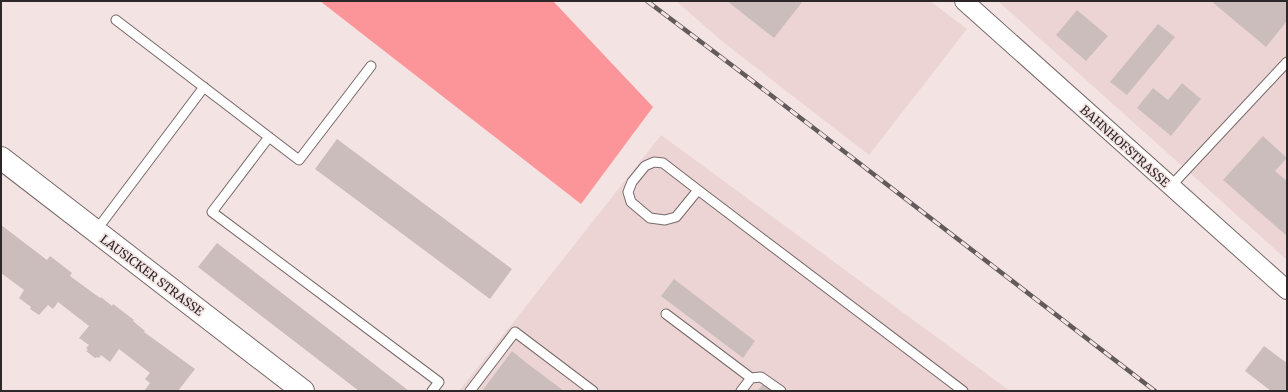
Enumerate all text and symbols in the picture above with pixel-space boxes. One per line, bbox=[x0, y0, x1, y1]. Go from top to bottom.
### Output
street label: BAHNHOFSTRASSE bbox=[1077, 102, 1173, 190]
street label: LAUSICKER STRASSE bbox=[98, 231, 207, 319]

